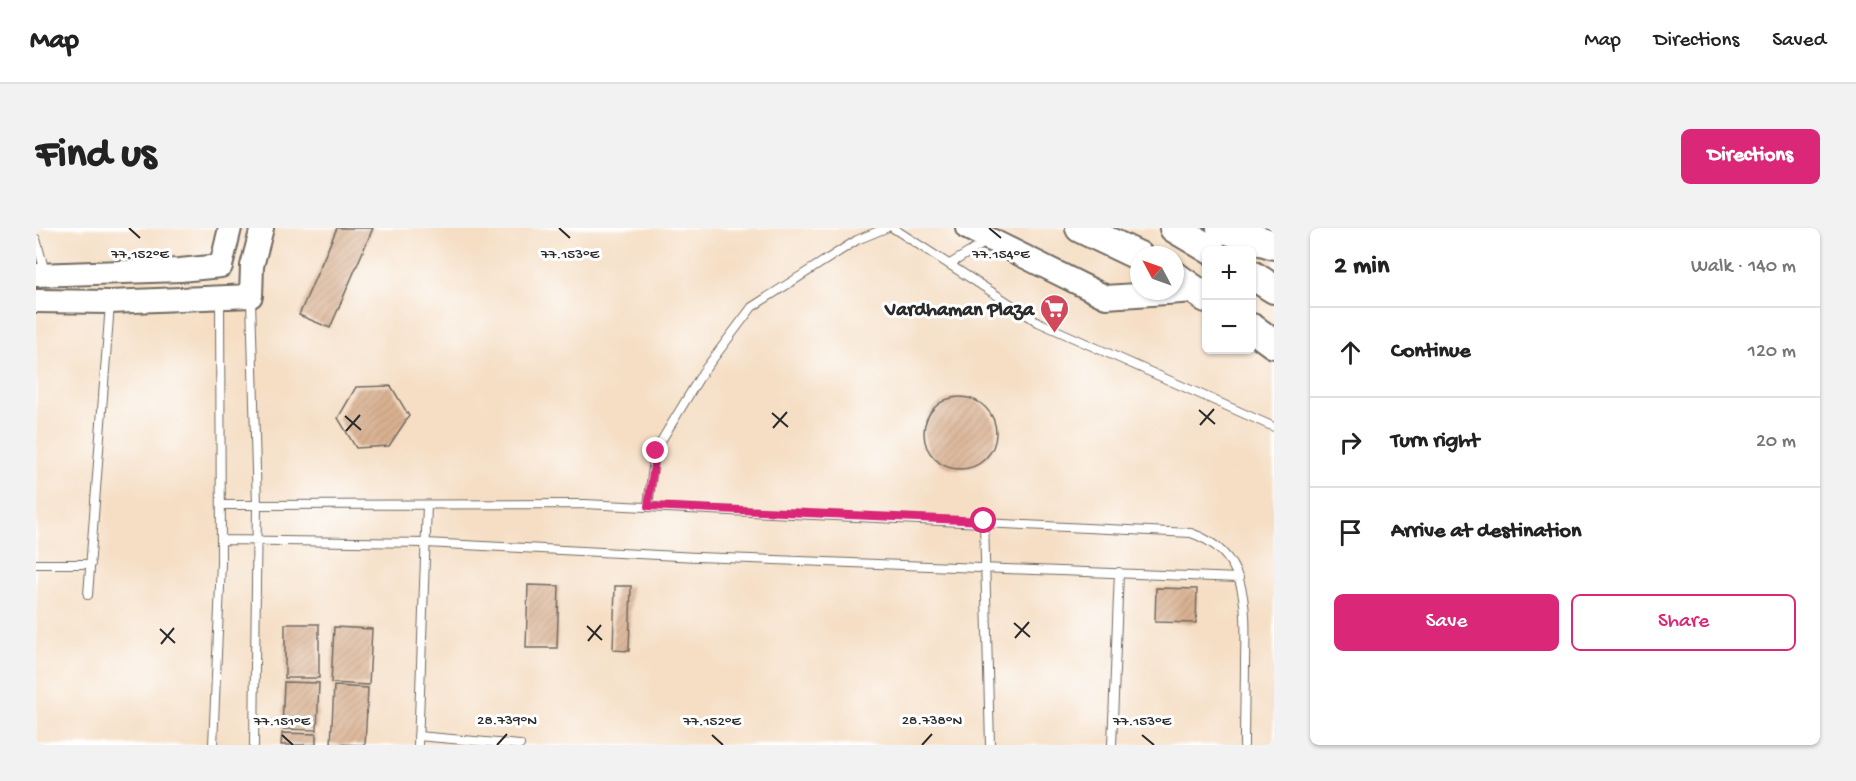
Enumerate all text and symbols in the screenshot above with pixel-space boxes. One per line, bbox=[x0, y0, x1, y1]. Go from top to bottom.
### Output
text: Map bbox=[30, 25, 79, 58]
text: Map bbox=[1584, 29, 1621, 54]
text: Directions bbox=[1654, 29, 1739, 54]
text: Saved bbox=[1772, 29, 1826, 54]
button: Directions bbox=[1681, 129, 1820, 184]
text: Find us bbox=[36, 132, 156, 181]
text: 77.152°E bbox=[110, 246, 170, 264]
text: 77.153°E bbox=[540, 246, 600, 264]
text: 77.154°E bbox=[971, 246, 1030, 264]
north arrow bbox=[1130, 246, 1184, 300]
map controls bbox=[1202, 246, 1256, 354]
button: + bbox=[1202, 246, 1256, 300]
text: 2 min bbox=[1334, 252, 1389, 283]
text: Walk · 140 m bbox=[1691, 256, 1796, 279]
supermarket icon: Vardhaman Plaza bbox=[1039, 292, 1071, 334]
place label: Vardhaman Plaza bbox=[884, 300, 1035, 323]
button: − bbox=[1202, 300, 1256, 354]
icon: ahead bbox=[1334, 336, 1367, 369]
text: Continue bbox=[1391, 339, 1471, 365]
text: 120 m bbox=[1748, 341, 1796, 364]
icon: right bbox=[1334, 426, 1367, 459]
text: Turn right bbox=[1391, 429, 1479, 455]
text: 20 m bbox=[1756, 431, 1796, 454]
route end bbox=[642, 437, 668, 463]
route start bbox=[970, 507, 996, 533]
icon: arrive bbox=[1334, 516, 1367, 549]
text: Arrive at destination bbox=[1391, 519, 1581, 545]
button: Save bbox=[1334, 594, 1559, 651]
button: Share bbox=[1571, 594, 1796, 651]
text: 28.739°N bbox=[477, 712, 537, 730]
text: 28.738°N bbox=[902, 712, 963, 730]
text: 77.151°E bbox=[253, 713, 311, 731]
text: 77.152°E bbox=[682, 713, 742, 731]
text: 77.153°E bbox=[1112, 713, 1172, 731]

